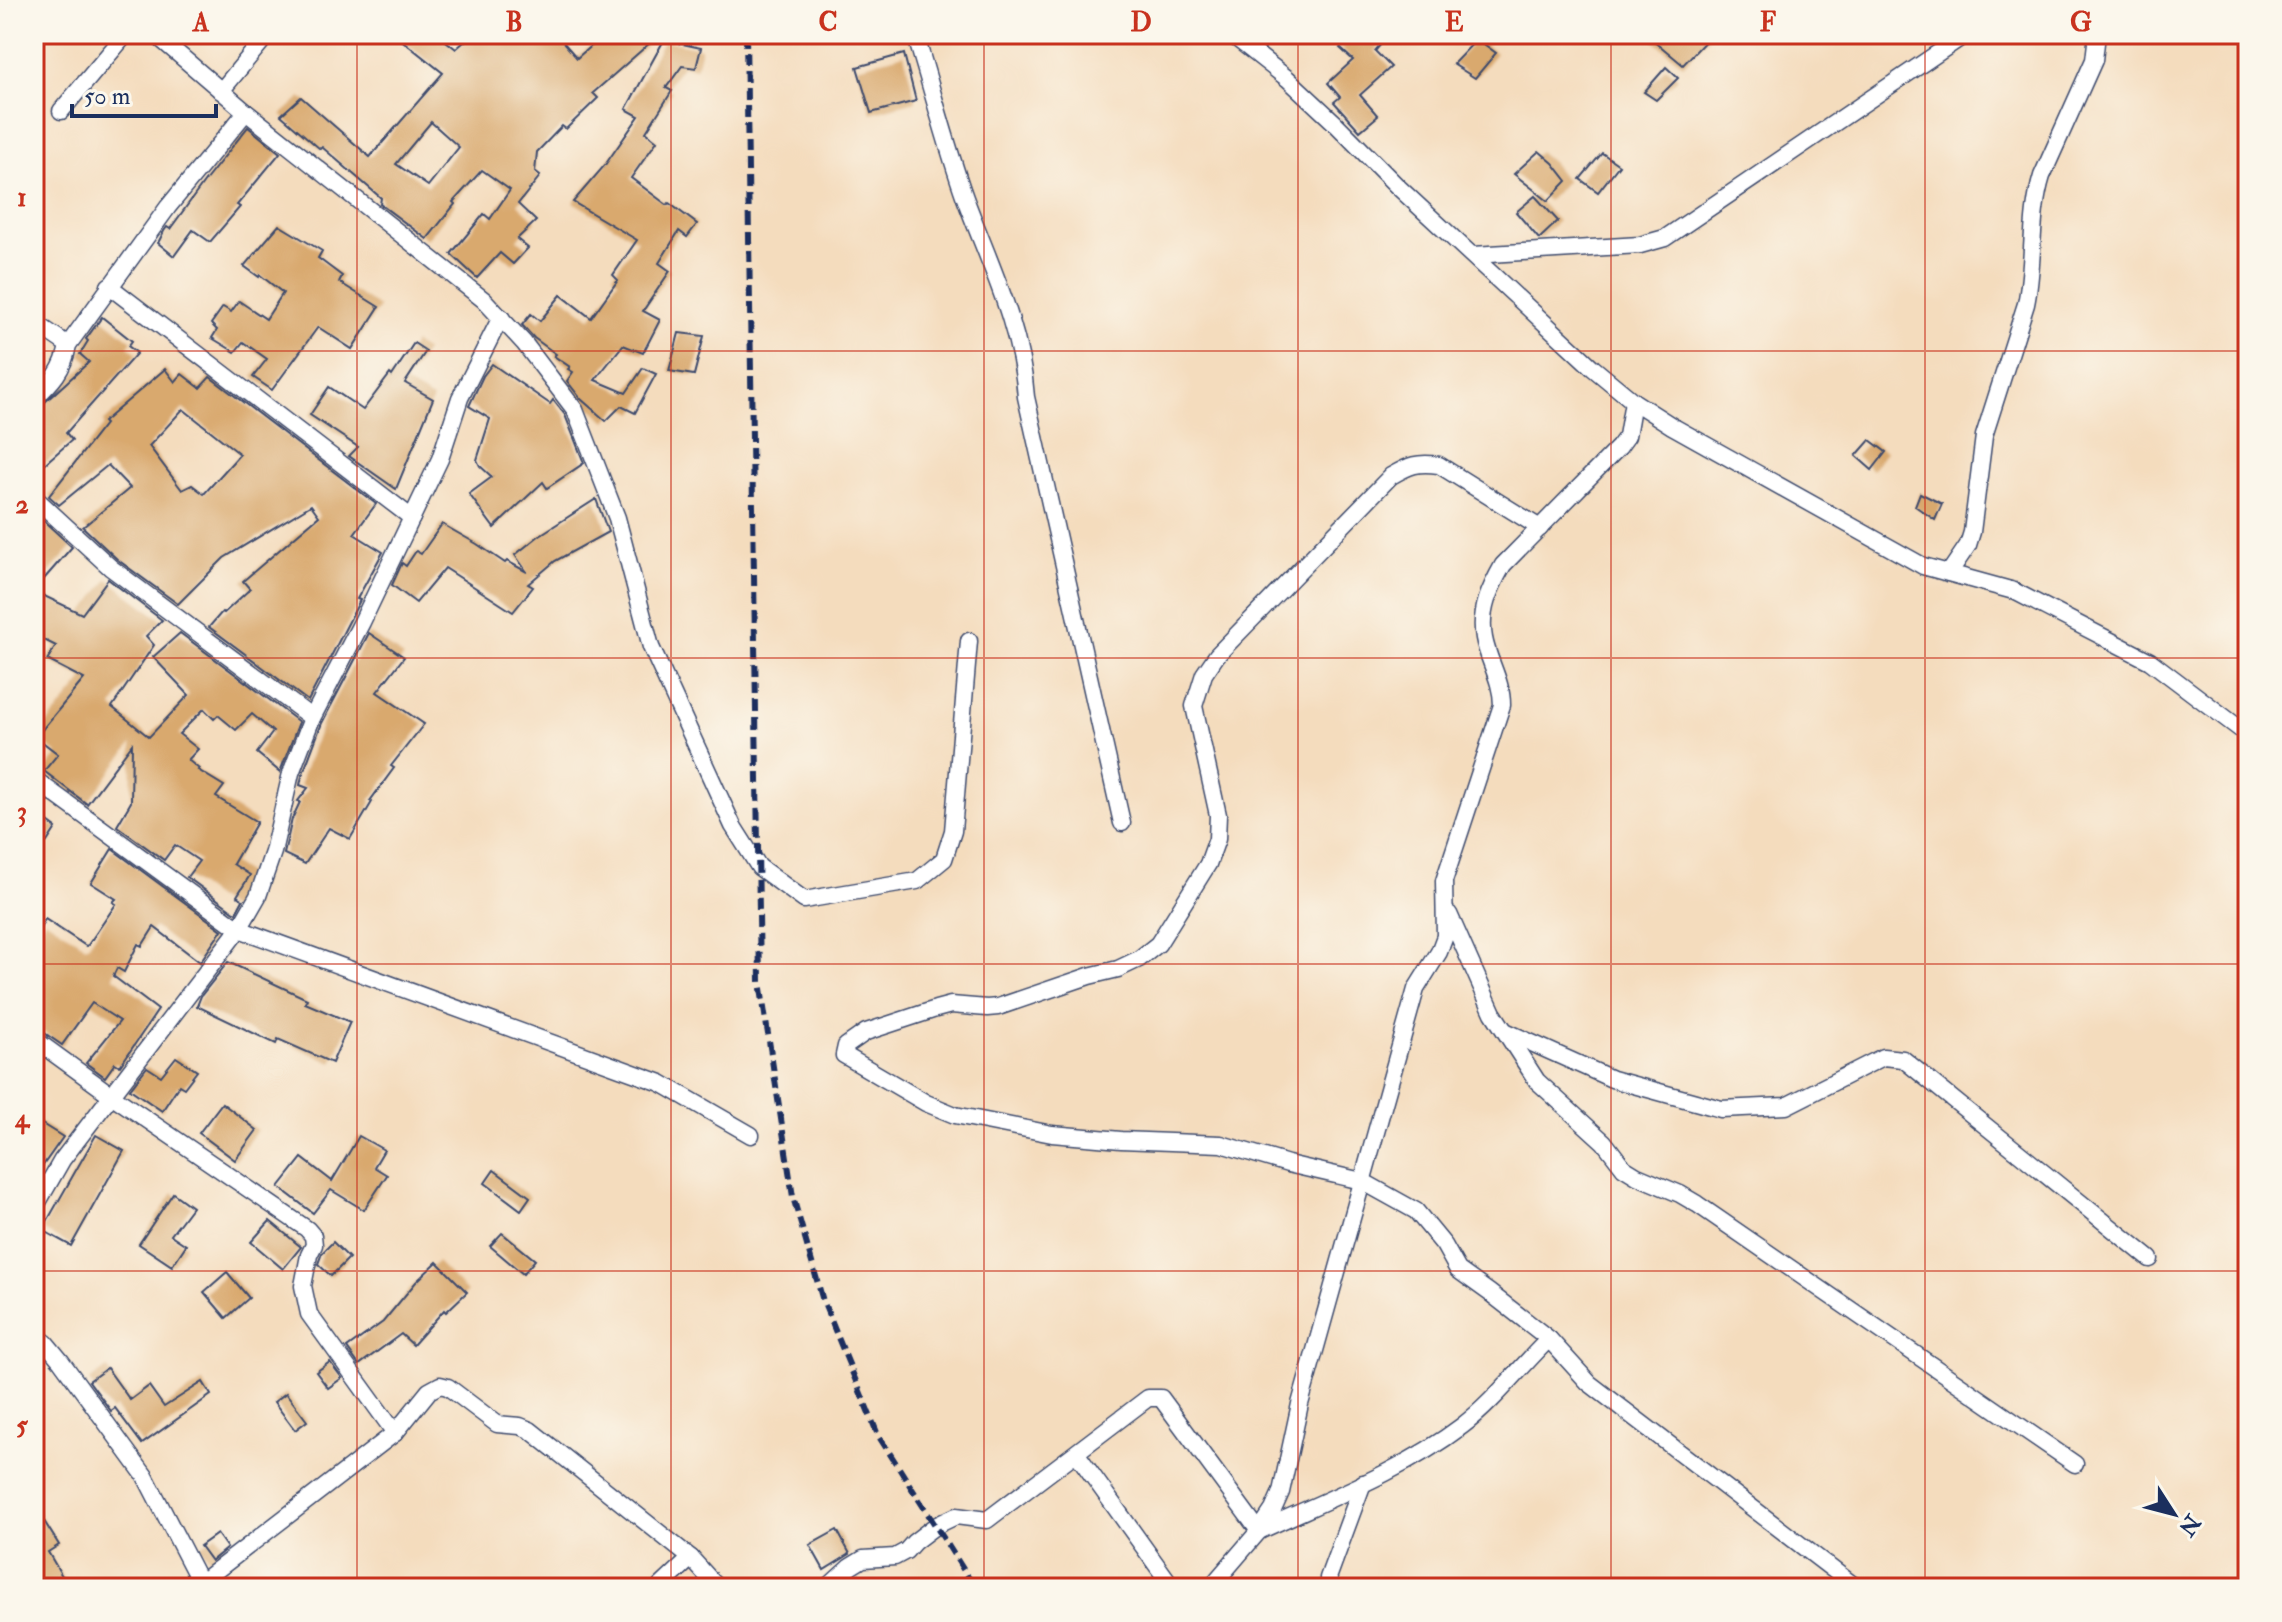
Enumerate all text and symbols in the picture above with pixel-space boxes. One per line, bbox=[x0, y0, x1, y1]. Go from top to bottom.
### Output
text: A bbox=[192, 7, 210, 39]
text: B bbox=[505, 7, 523, 39]
text: C bbox=[818, 7, 838, 39]
text: D bbox=[1130, 7, 1152, 39]
text: E bbox=[1445, 7, 1464, 39]
text: F bbox=[1760, 7, 1777, 39]
text: G bbox=[2070, 7, 2092, 39]
scale bar bbox=[72, 68, 216, 118]
text: 50 m bbox=[84, 81, 131, 112]
text: 1 bbox=[17, 182, 27, 214]
text: 2 bbox=[15, 489, 29, 521]
text: 3 bbox=[17, 796, 27, 828]
text: 4 bbox=[14, 1103, 31, 1135]
text: 5 bbox=[16, 1410, 28, 1442]
north arrow bbox=[2134, 1474, 2214, 1554]
text: N bbox=[2172, 1508, 2207, 1542]

